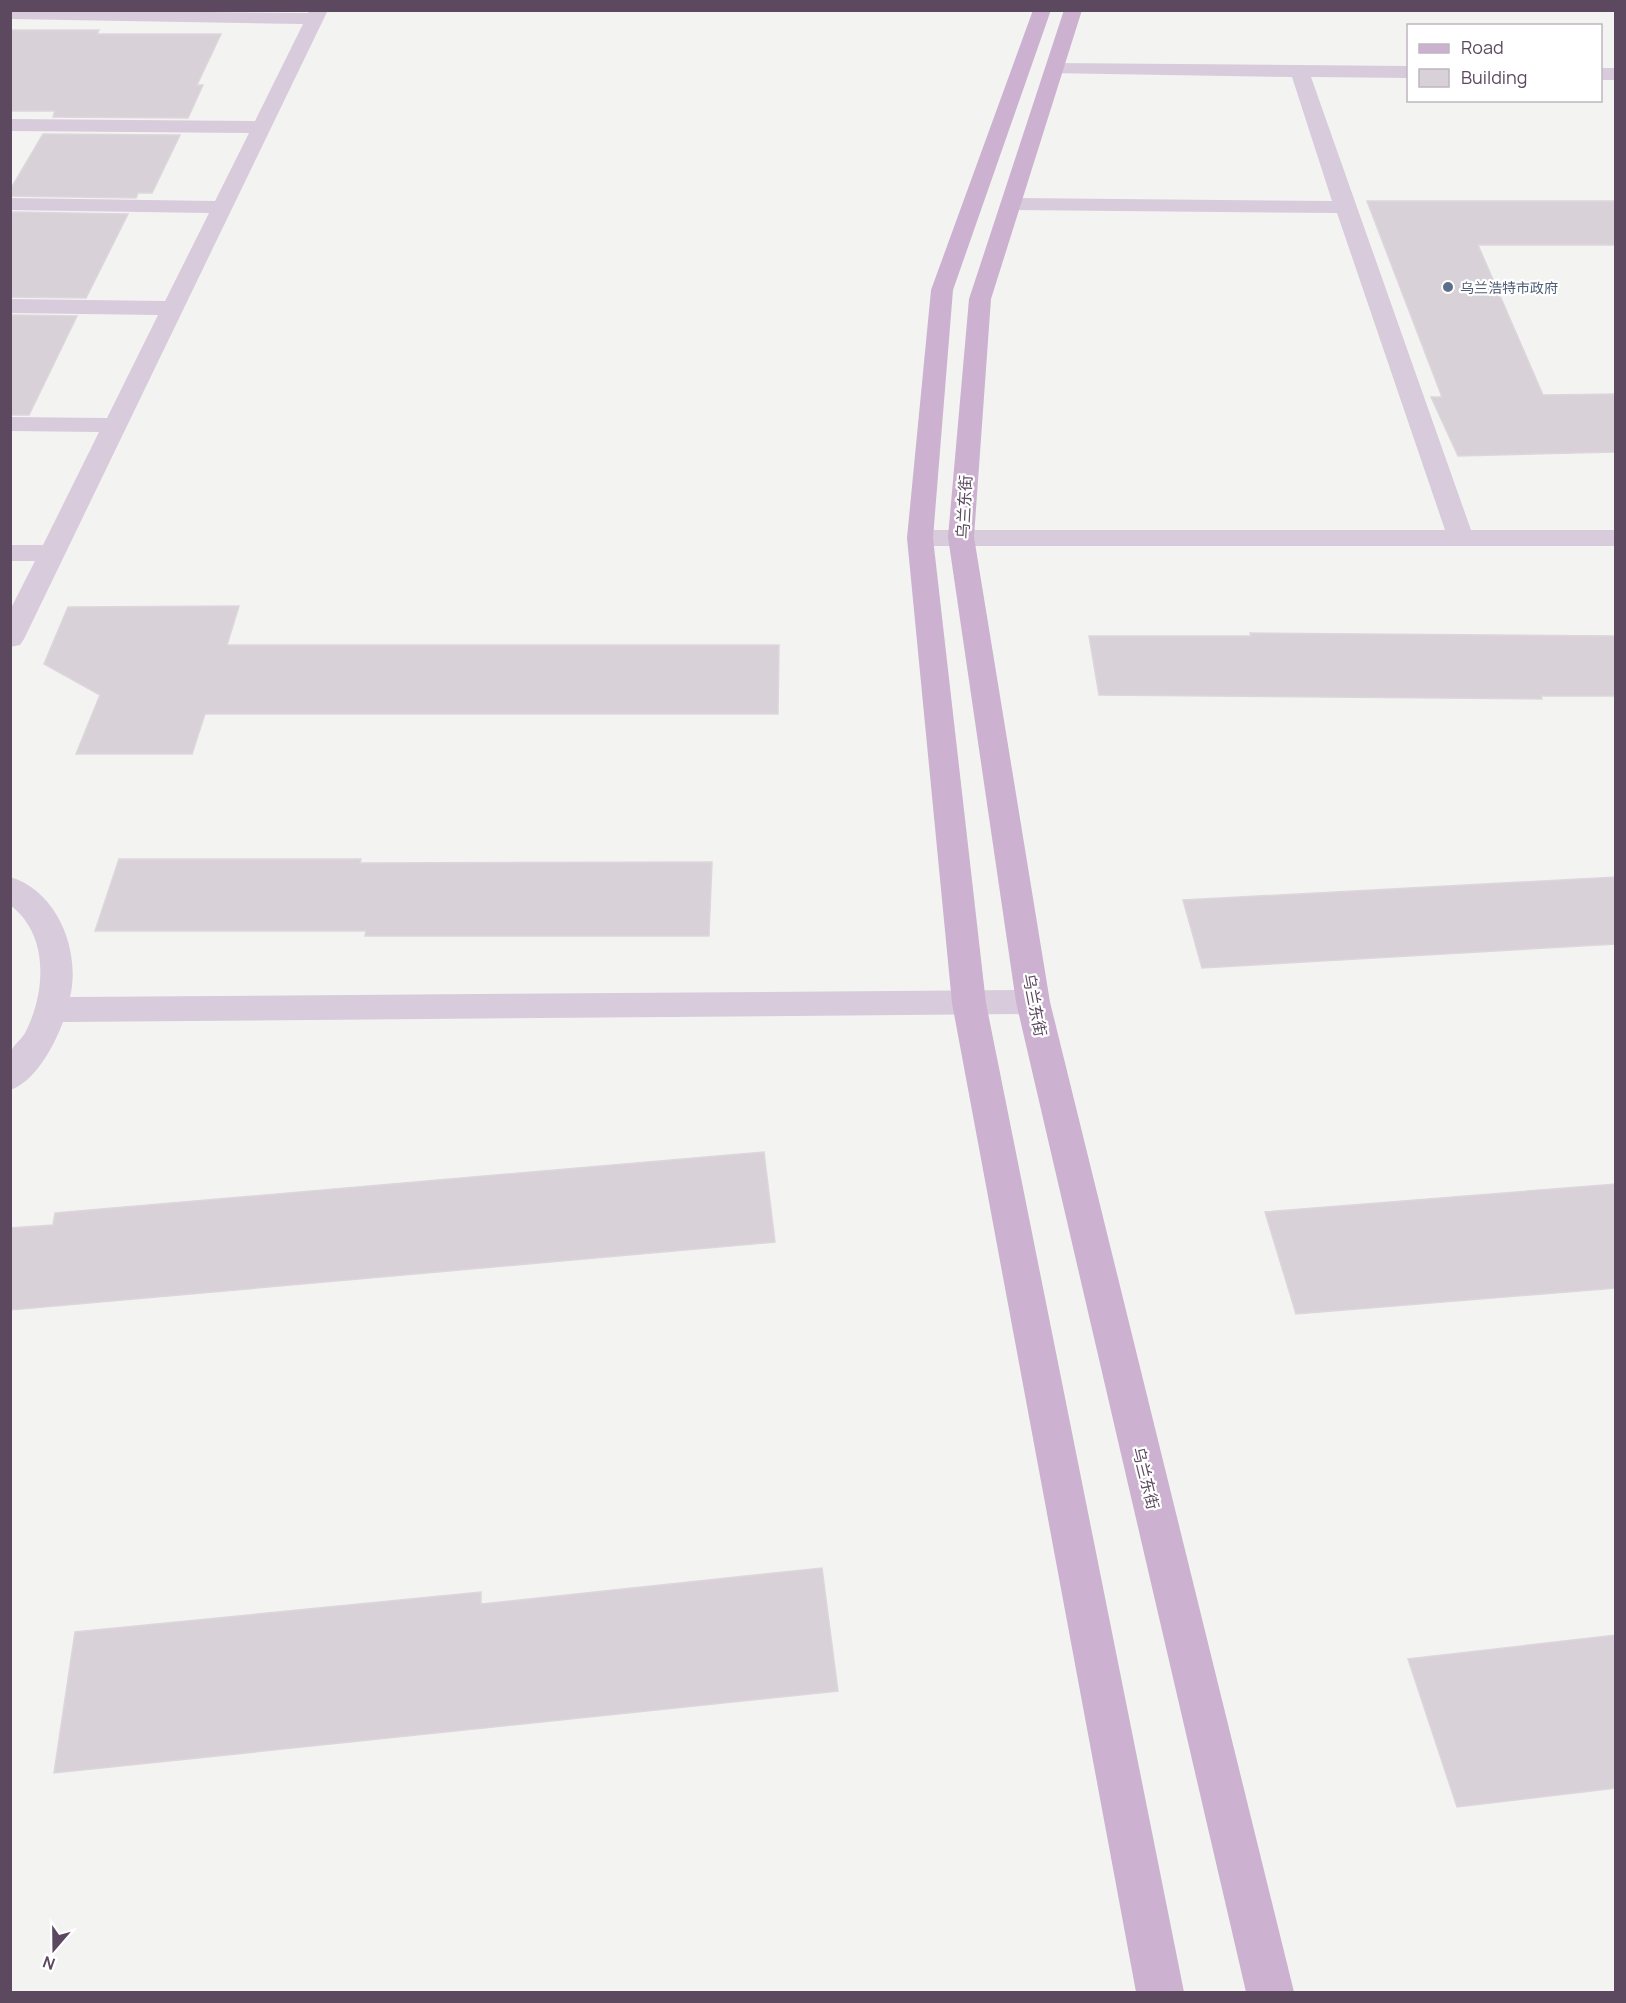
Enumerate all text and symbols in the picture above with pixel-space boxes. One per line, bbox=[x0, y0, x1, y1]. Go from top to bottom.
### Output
legend bbox=[1407, 24, 1602, 102]
text: Road bbox=[1461, 35, 1504, 59]
text: Building bbox=[1461, 65, 1527, 89]
place label: 乌兰浩特市政府 bbox=[1460, 278, 1558, 297]
marker: 乌兰浩特市政府 bbox=[1441, 280, 1455, 294]
street label: 乌兰东街 bbox=[951, 474, 977, 540]
street label: 乌兰东街 bbox=[1018, 971, 1052, 1039]
street label: 乌兰东街 bbox=[1128, 1444, 1164, 1512]
north arrow bbox=[24, 1919, 84, 1979]
text: N bbox=[40, 1951, 58, 1975]

